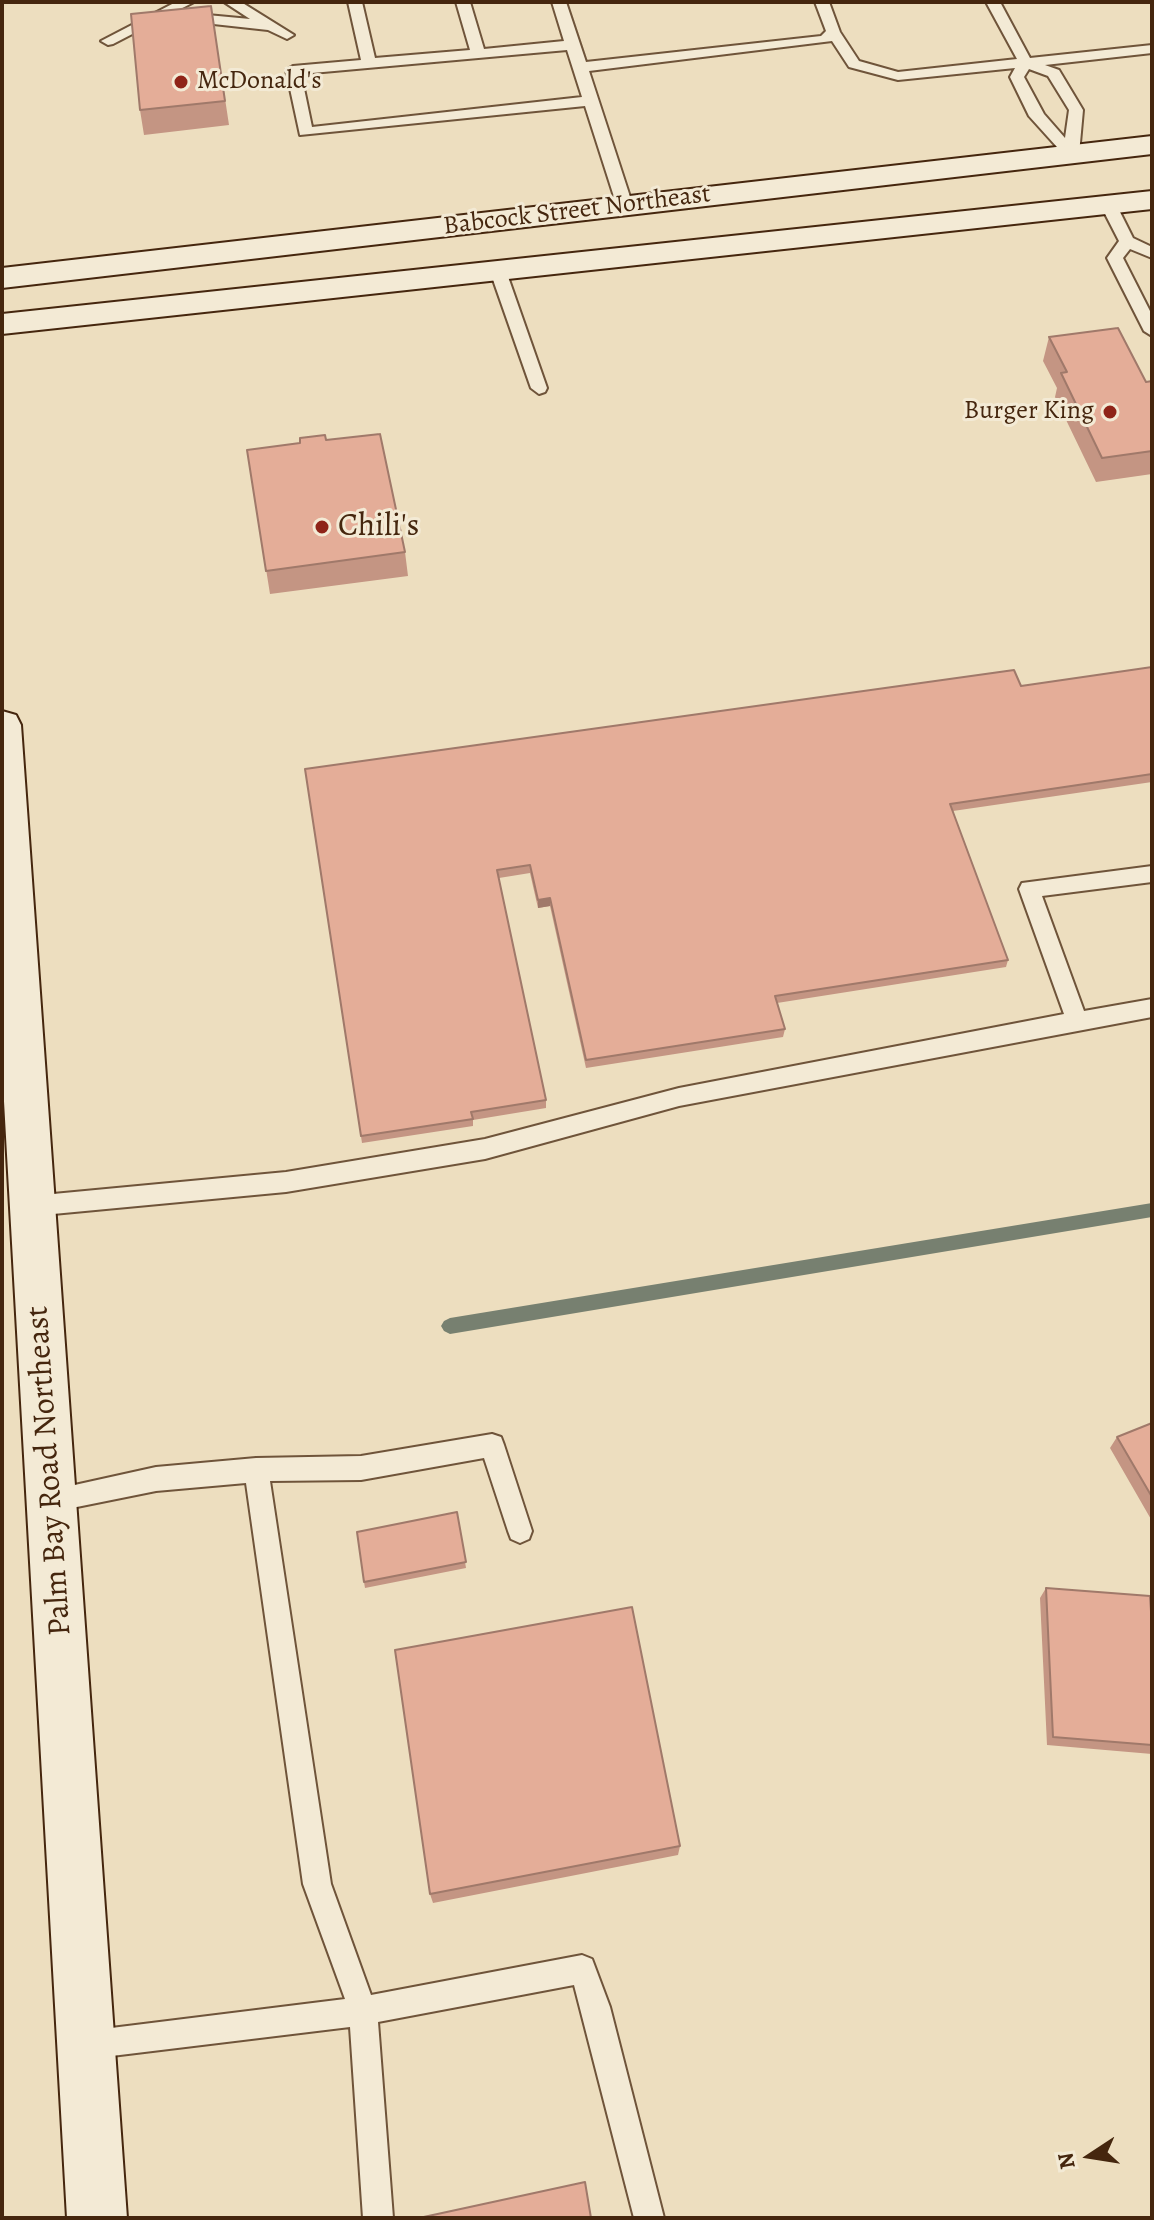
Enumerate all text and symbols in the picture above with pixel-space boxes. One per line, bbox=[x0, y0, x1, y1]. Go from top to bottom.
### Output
place label: McDonald's bbox=[197, 66, 322, 98]
marker: McDonald's bbox=[172, 73, 190, 91]
street label: Babcock Street Northeast bbox=[442, 179, 712, 243]
place label: Burger King bbox=[964, 396, 1094, 428]
marker: Burger King bbox=[1101, 403, 1119, 421]
place label: Chili's bbox=[338, 508, 419, 546]
marker: Chili's bbox=[313, 518, 331, 536]
street label: Palm Bay Road Northeast bbox=[19, 1305, 81, 1637]
north arrow bbox=[1050, 2116, 1130, 2196]
text: N bbox=[1050, 2150, 1083, 2172]

